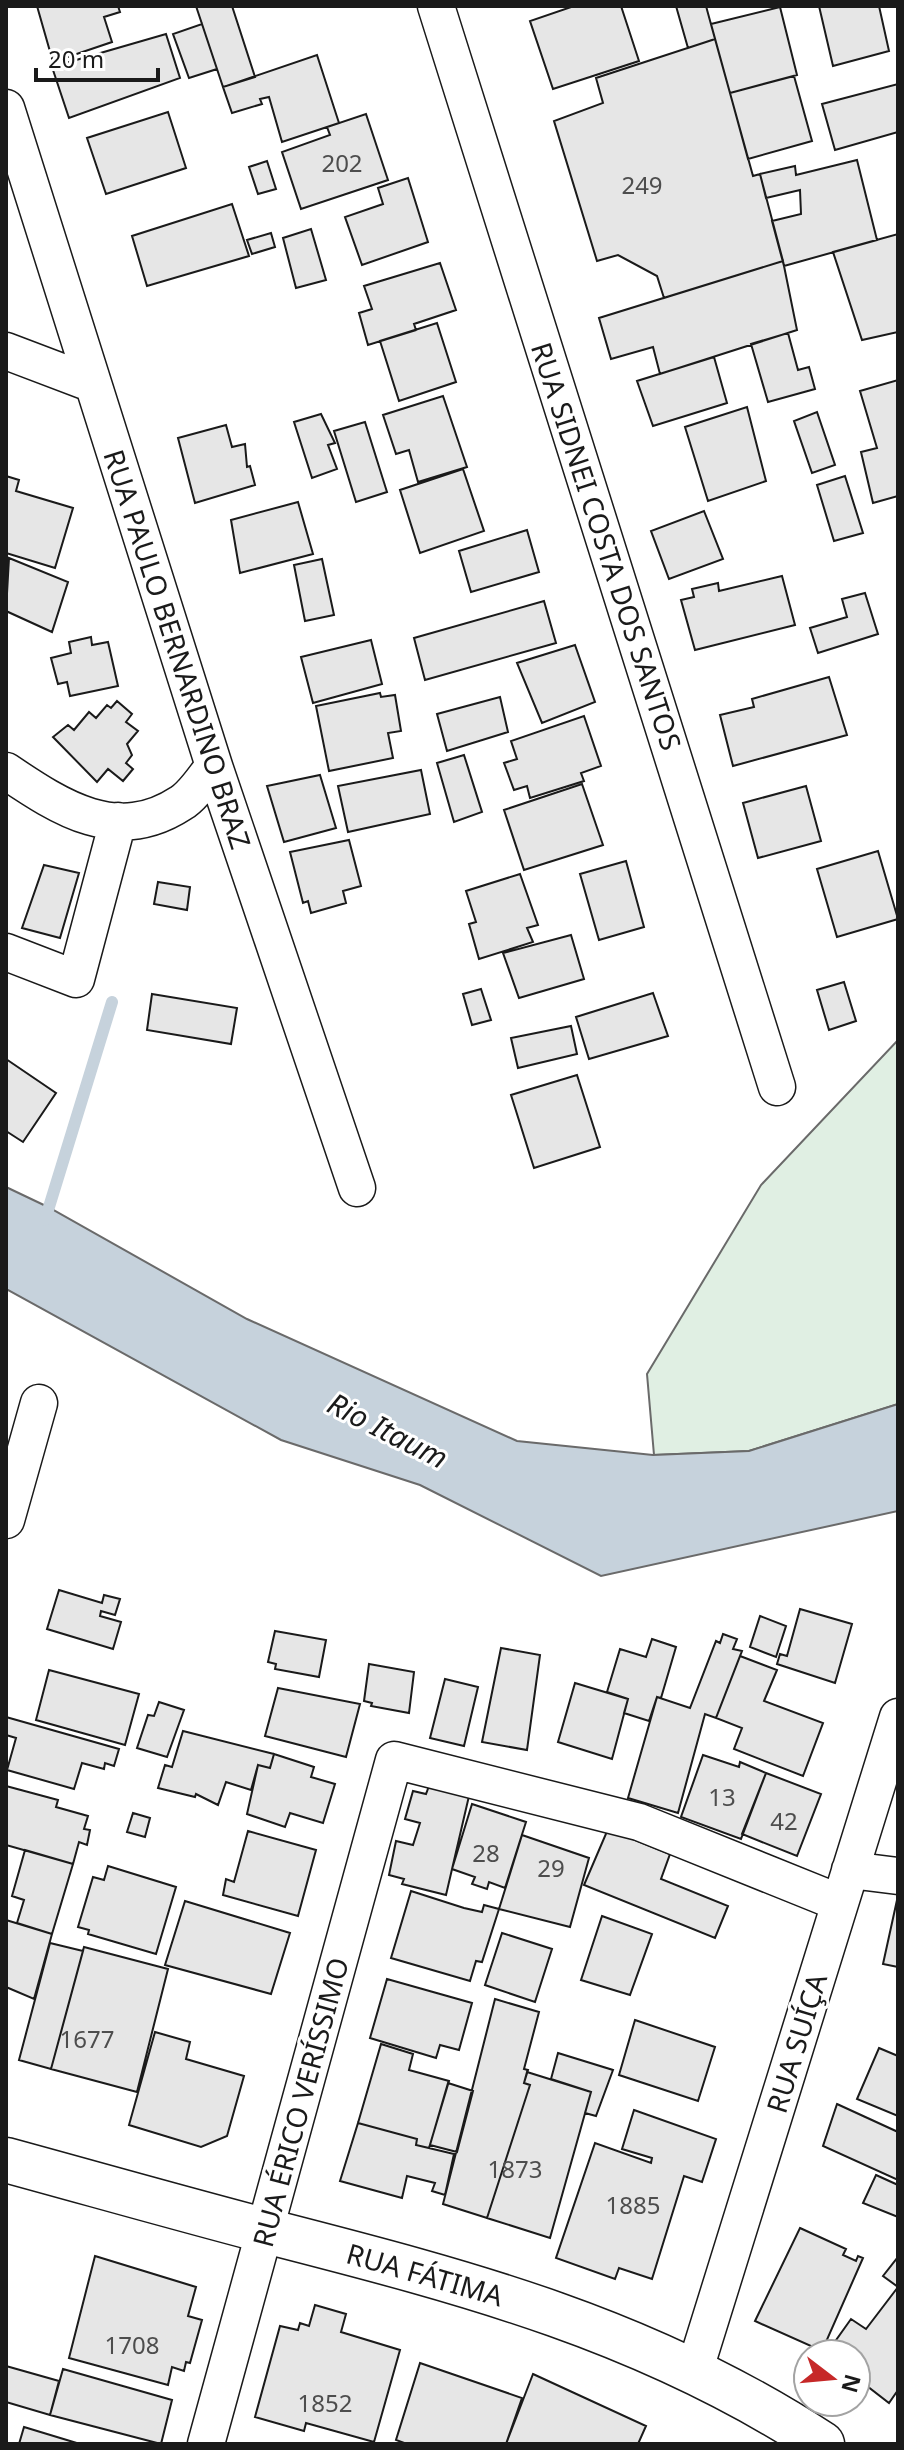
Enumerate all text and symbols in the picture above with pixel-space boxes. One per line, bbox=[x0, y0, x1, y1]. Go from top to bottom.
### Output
scale bar bbox=[36, 32, 158, 82]
text: 20 m bbox=[48, 42, 104, 75]
house number: 202 bbox=[321, 146, 363, 179]
house number: 249 bbox=[621, 168, 663, 201]
street label: RUA SIDNEI COSTA DOS SANTOS bbox=[523, 337, 691, 755]
street label: RUA PAULO BERNARDINO BRAZ bbox=[95, 445, 261, 853]
water label: Rio Itaum bbox=[321, 1382, 455, 1478]
house number: 13 bbox=[708, 1780, 736, 1813]
house number: 42 bbox=[770, 1804, 798, 1837]
house number: 28 bbox=[472, 1836, 500, 1869]
house number: 29 bbox=[537, 1851, 565, 1884]
street label: RUA ÉRICO VERÍSSIMO bbox=[243, 1953, 357, 2251]
street label: RUA SUÍÇA bbox=[757, 1969, 835, 2117]
house number: 1677 bbox=[60, 2022, 114, 2055]
house number: 1873 bbox=[488, 2152, 542, 2185]
house number: 1885 bbox=[606, 2188, 660, 2221]
street label: RUA FÁTIMA bbox=[342, 2234, 508, 2314]
house number: 1708 bbox=[105, 2328, 159, 2361]
north arrow bbox=[792, 2338, 872, 2418]
text: N bbox=[835, 2371, 869, 2397]
house number: 1852 bbox=[298, 2386, 352, 2419]

